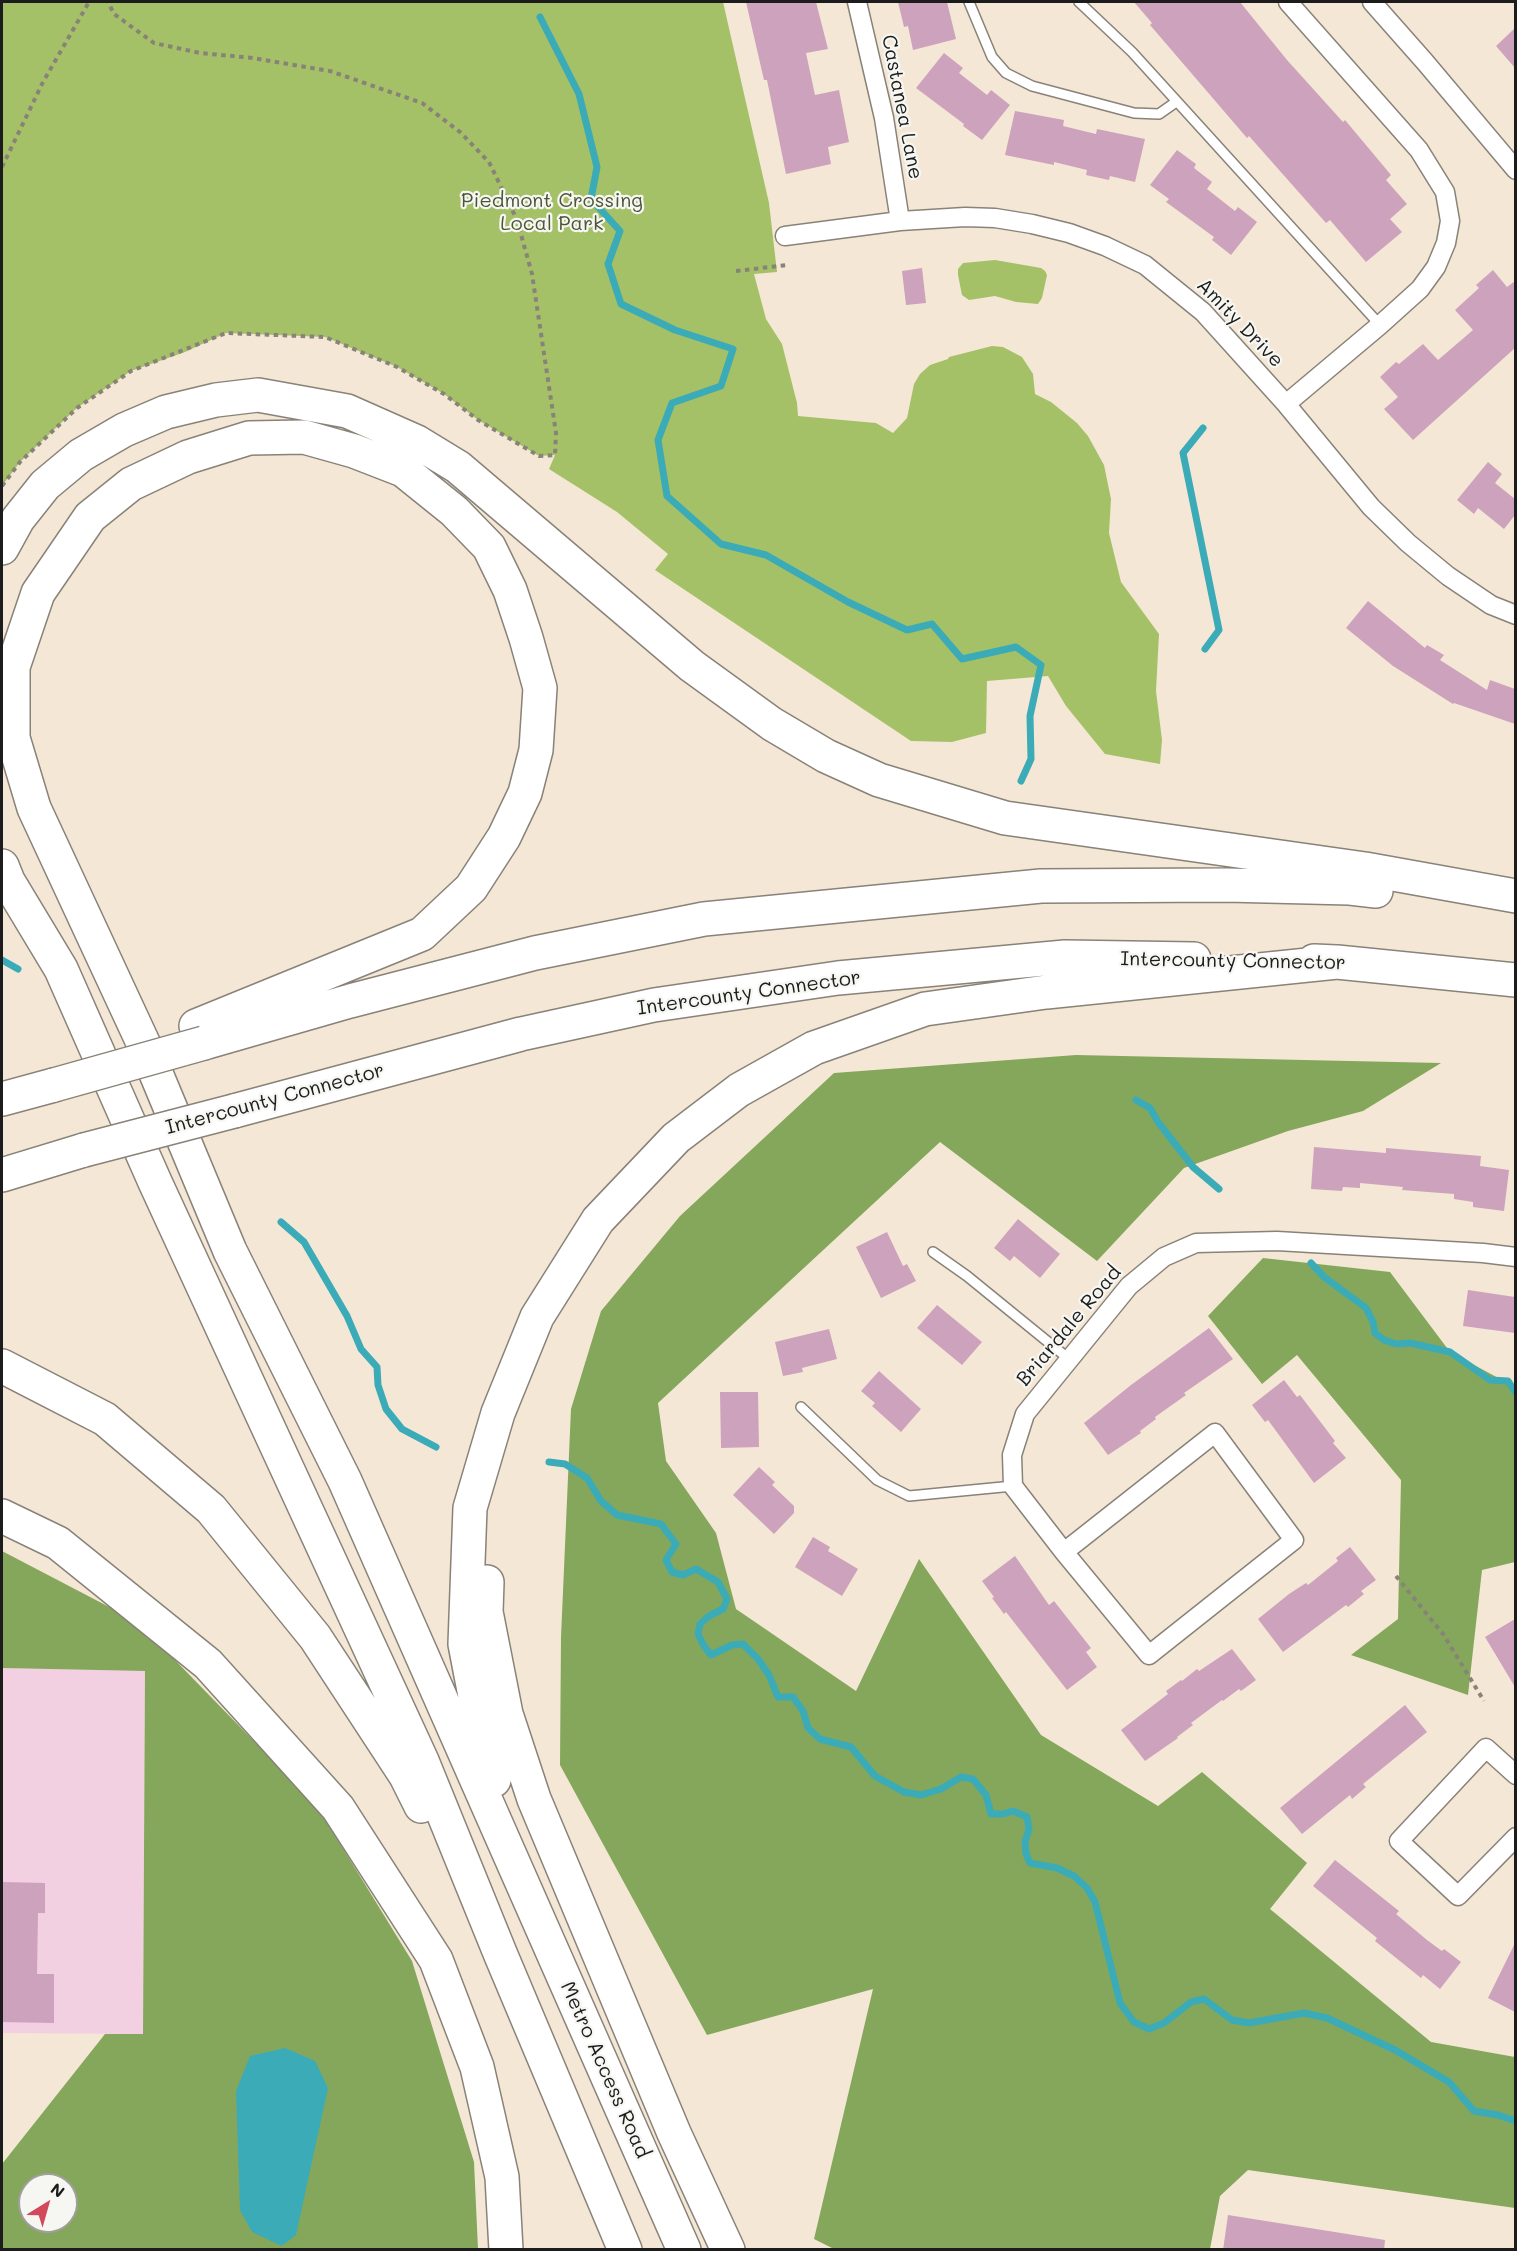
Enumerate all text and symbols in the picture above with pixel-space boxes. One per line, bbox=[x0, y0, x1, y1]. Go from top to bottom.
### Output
street label: Castanea Lane bbox=[876, 33, 928, 181]
park label: Piedmont Crossing Local Park bbox=[461, 189, 643, 236]
street label: Amity Drive bbox=[1192, 274, 1288, 372]
street label: Intercounty Connector bbox=[1120, 947, 1346, 975]
street label: Intercounty Connector bbox=[636, 965, 862, 1021]
street label: Intercounty Connector bbox=[163, 1058, 387, 1140]
street label: Briardale Road bbox=[1012, 1261, 1126, 1391]
street label: Metro Access Road bbox=[555, 1978, 655, 2162]
north arrow bbox=[18, 2173, 78, 2233]
text: N bbox=[47, 2178, 69, 2202]

